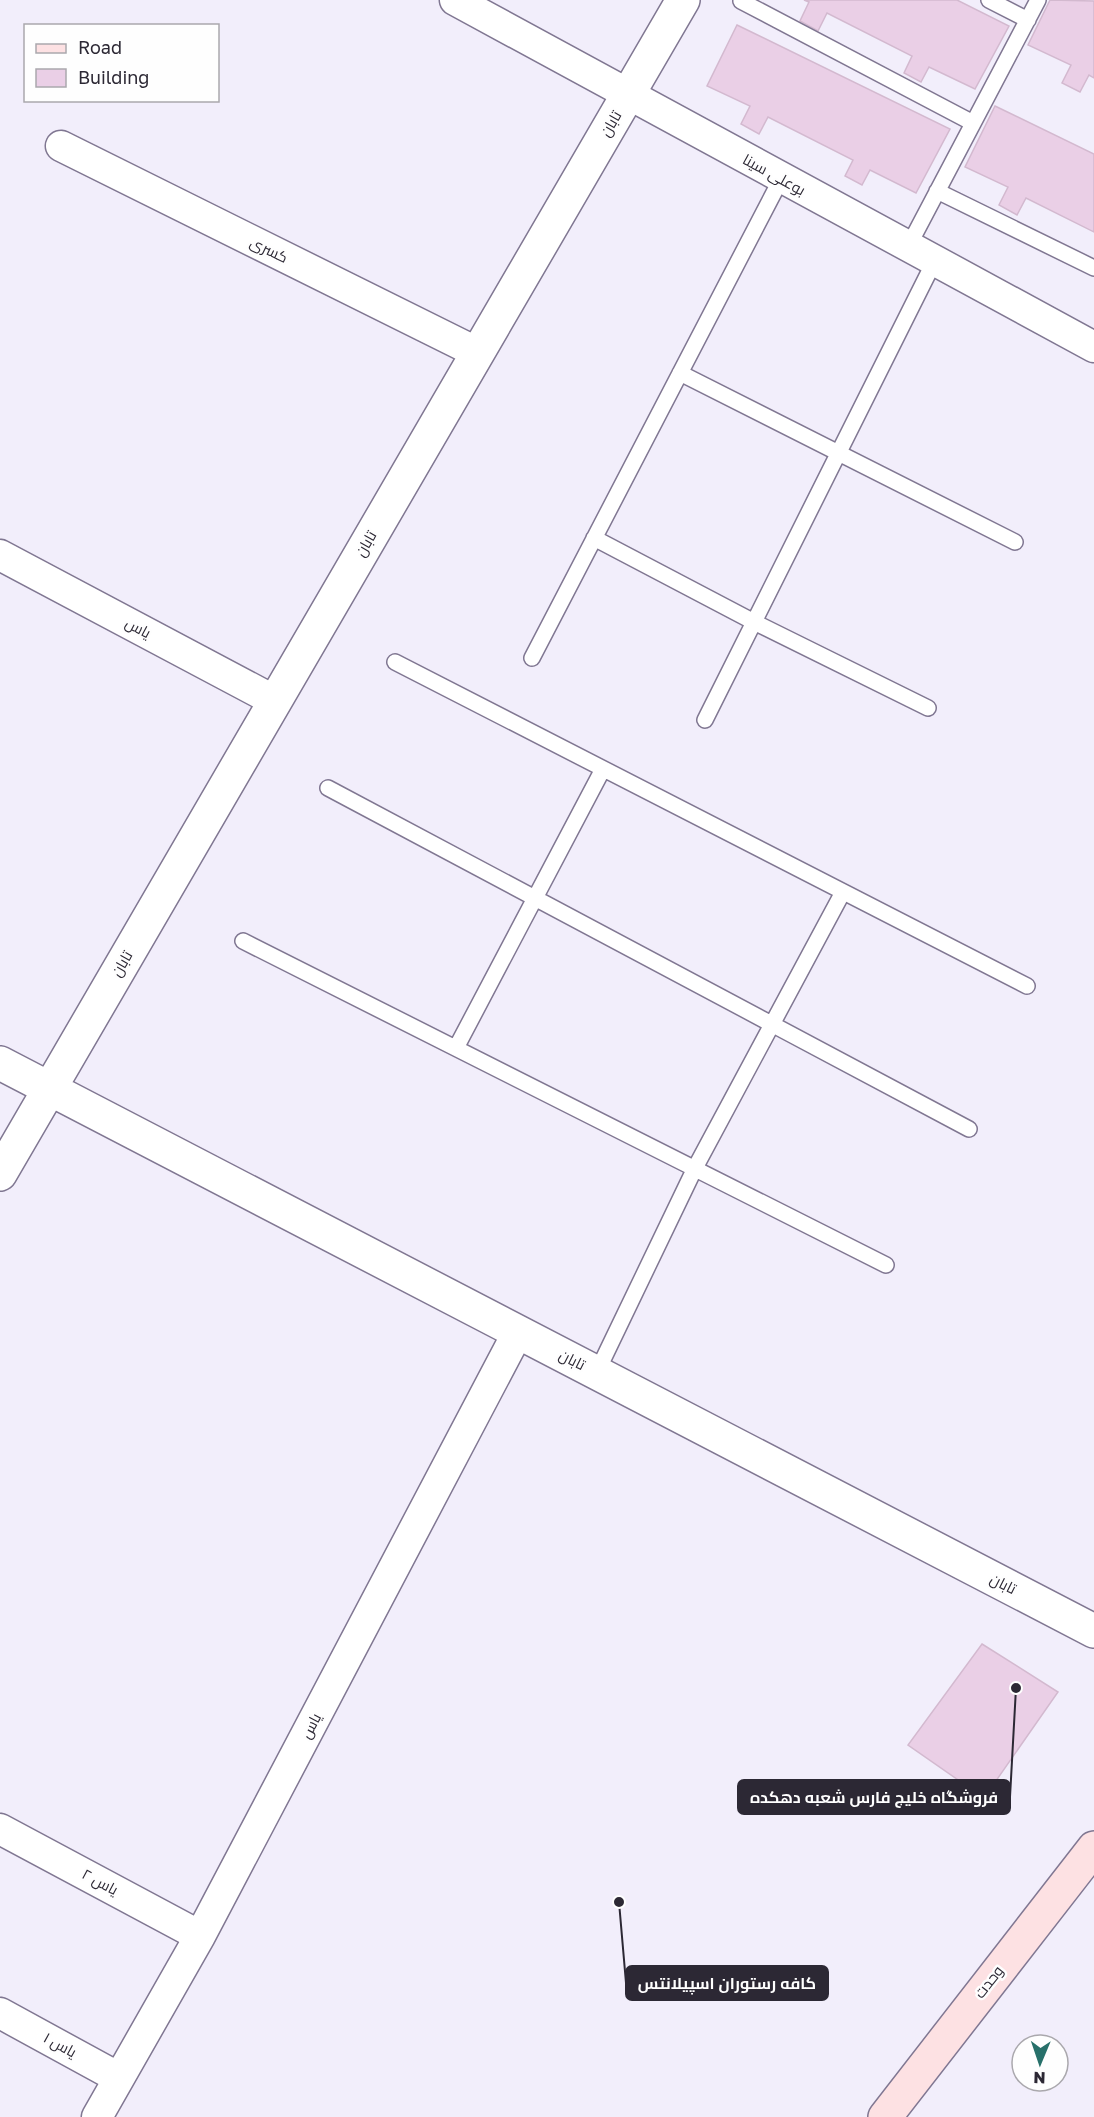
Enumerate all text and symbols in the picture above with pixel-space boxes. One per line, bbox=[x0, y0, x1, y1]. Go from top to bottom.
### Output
legend bbox=[24, 24, 219, 102]
text: Road bbox=[78, 36, 122, 58]
text: Building bbox=[78, 66, 149, 88]
street label: تابان bbox=[596, 107, 626, 141]
street label: بوعلی سینا bbox=[739, 150, 809, 200]
street label: کسری bbox=[247, 232, 291, 268]
street label: تابان bbox=[351, 527, 381, 561]
street label: یاس bbox=[122, 613, 154, 643]
street label: تابان bbox=[107, 947, 137, 981]
street label: تابان bbox=[555, 1345, 589, 1375]
street label: تابان bbox=[986, 1569, 1020, 1599]
street label: یاس bbox=[296, 1710, 326, 1742]
callout: فروشگاه خلیج فارس شعبه دهکده bbox=[738, 1780, 1010, 1814]
text: فروشگاه خلیج فارس شعبه دهکده bbox=[750, 1787, 998, 1808]
street label: یاس ۲ bbox=[78, 1864, 122, 1900]
street label: وحدت bbox=[970, 1962, 1007, 2002]
callout: کافه رستوران اسپیلانتس bbox=[626, 1966, 828, 2000]
text: کافه رستوران اسپیلانتس bbox=[638, 1973, 816, 1995]
street label: یاس ۱ bbox=[40, 2028, 80, 2062]
north arrow bbox=[1010, 2033, 1070, 2093]
text: N bbox=[1033, 2068, 1046, 2088]

